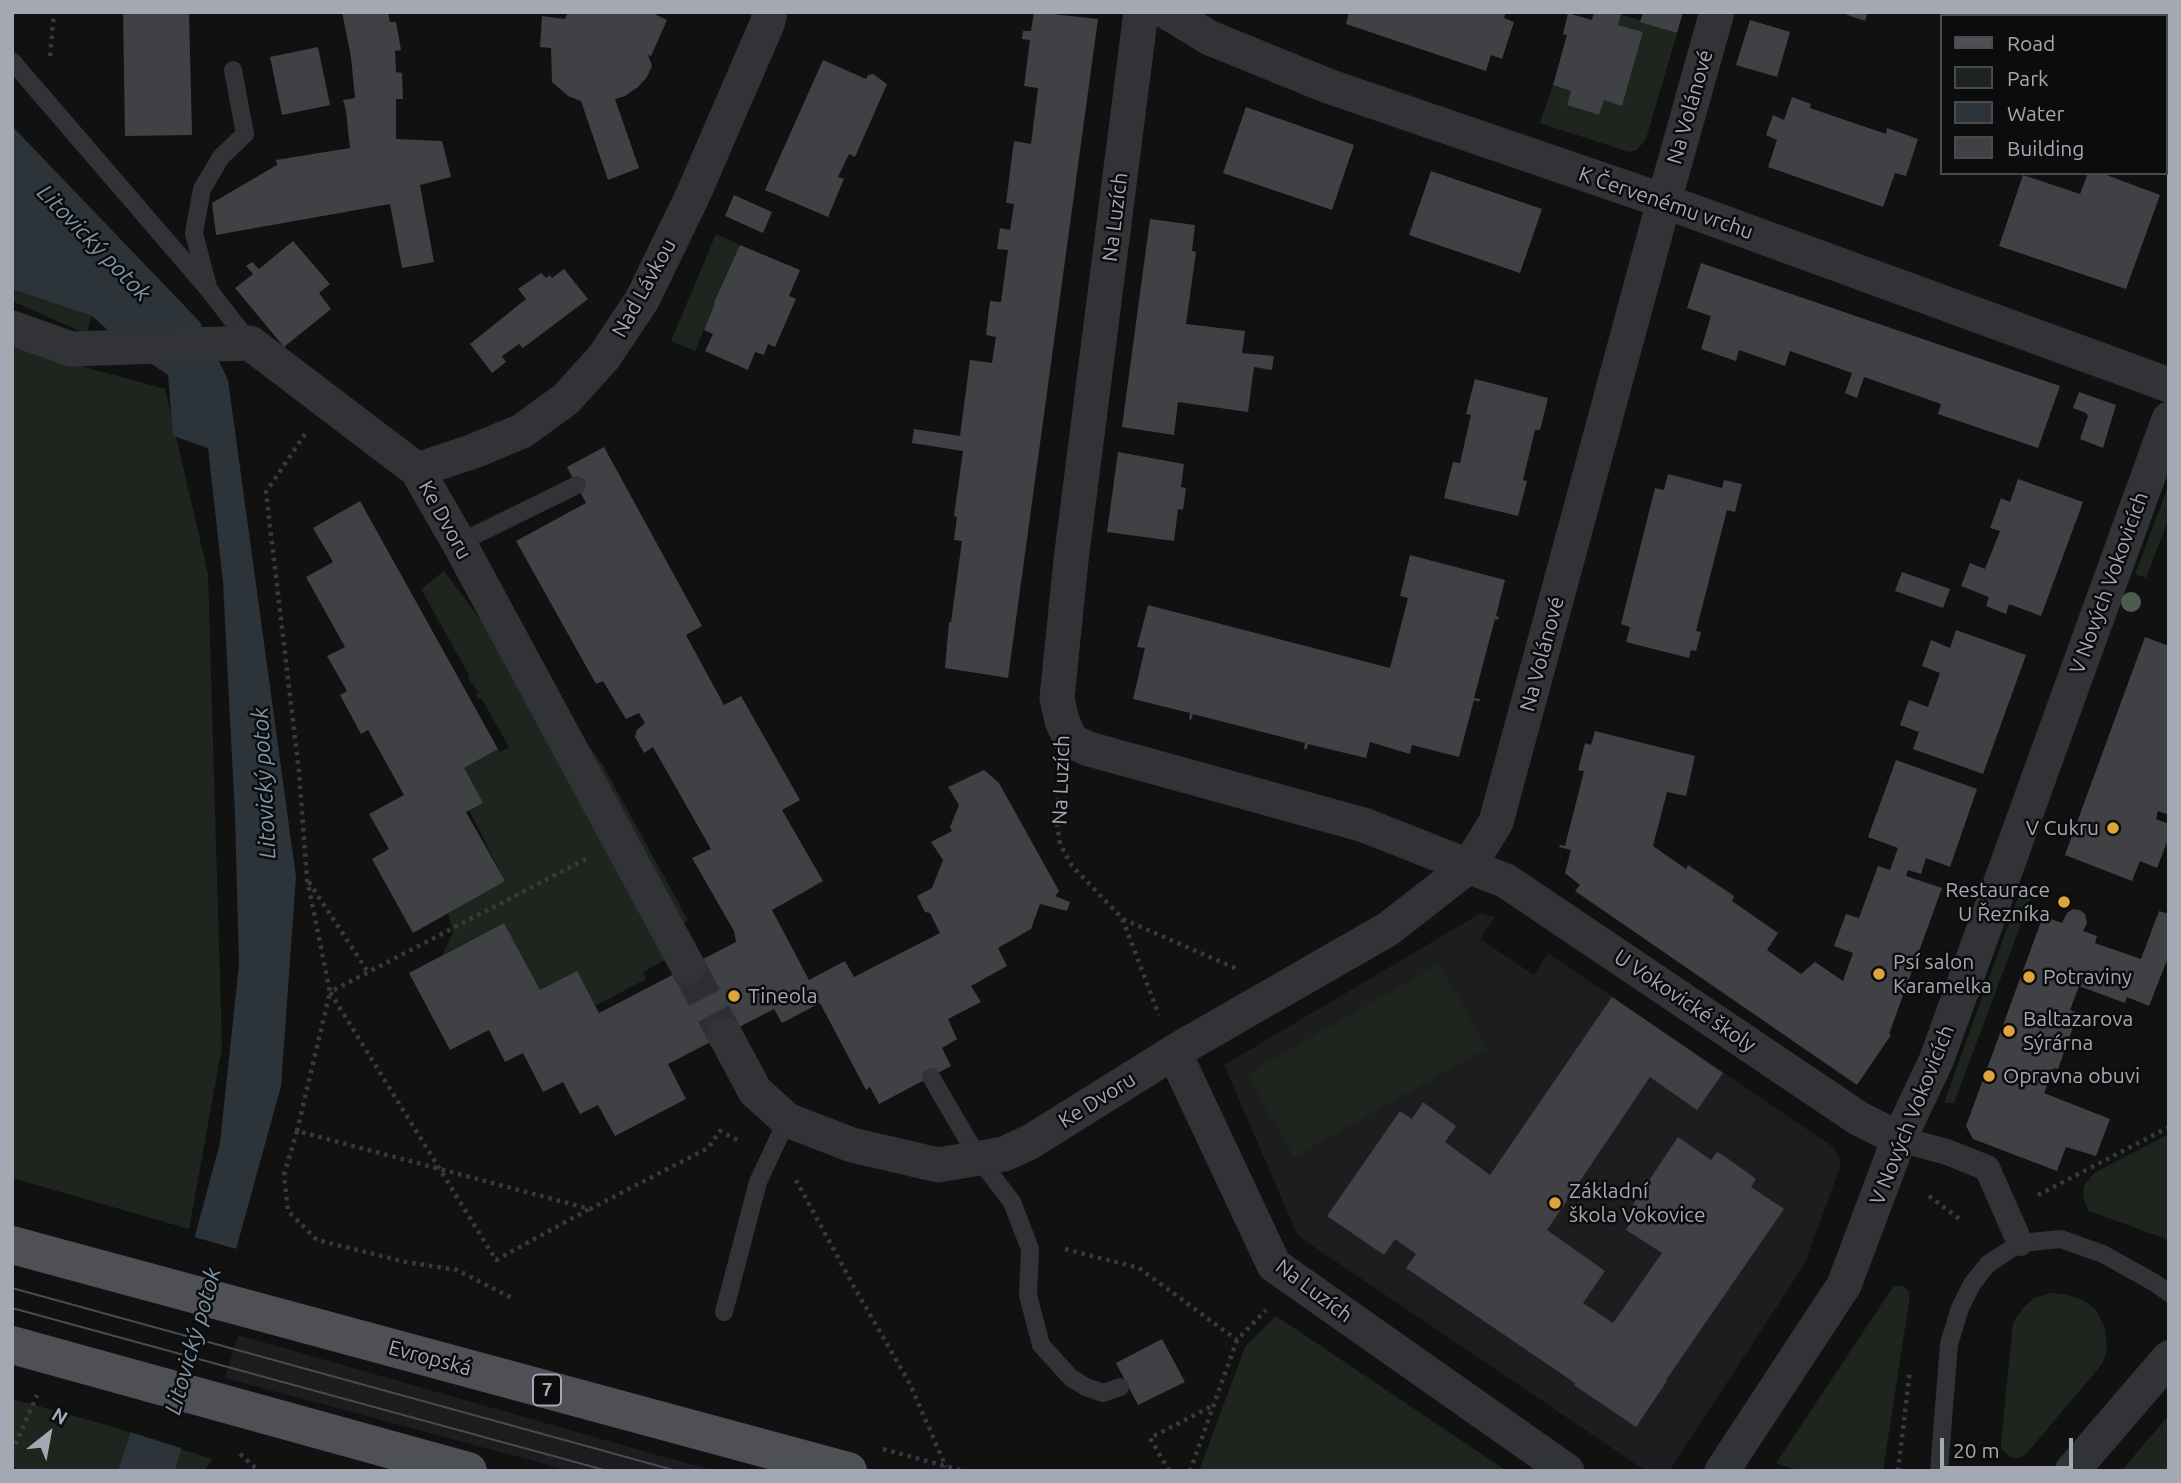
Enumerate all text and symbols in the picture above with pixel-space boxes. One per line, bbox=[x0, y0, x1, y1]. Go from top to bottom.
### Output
legend bbox=[1940, 14, 2167, 175]
text: Road bbox=[2007, 31, 2055, 55]
street label: Na Volánové bbox=[1662, 47, 1718, 167]
text: Park bbox=[2007, 66, 2049, 90]
text: Water bbox=[2007, 101, 2065, 125]
text: Building bbox=[2007, 136, 2084, 160]
street label: K Červenému vrchu bbox=[1576, 161, 1756, 245]
street label: Na Luzích bbox=[1097, 171, 1133, 263]
water label: Litovický potok bbox=[31, 179, 157, 307]
street label: Nad Lávkou bbox=[607, 234, 681, 342]
street label: Ke Dvoru bbox=[413, 476, 477, 564]
street label: V Nových Vokovicích bbox=[2064, 489, 2154, 677]
street label: Na Volánové bbox=[1515, 594, 1569, 714]
water label: Litovický potok bbox=[246, 706, 282, 860]
street label: Na Luzích bbox=[1047, 735, 1075, 825]
place label: V Cukru bbox=[2026, 815, 2099, 841]
marker: V Cukru bbox=[2105, 820, 2121, 836]
place label: Restaurace U Řezníka bbox=[1945, 877, 2050, 927]
marker: Restaurace U Řezníka bbox=[2056, 894, 2072, 910]
street label: U Vokovické školy bbox=[1609, 944, 1761, 1058]
place label: Psí salon Karamelka bbox=[1893, 949, 1992, 999]
place label: Potraviny bbox=[2043, 964, 2132, 990]
marker: Psí salon Karamelka bbox=[1871, 966, 1887, 982]
marker: Potraviny bbox=[2021, 969, 2037, 985]
place label: Tineola bbox=[748, 983, 817, 1009]
marker: Tineola bbox=[726, 988, 742, 1004]
place label: Baltazarova Sýrárna bbox=[2023, 1006, 2133, 1056]
street label: V Nových Vokovicích bbox=[1864, 1021, 1960, 1209]
marker: Baltazarova Sýrárna bbox=[2001, 1023, 2017, 1039]
place label: Opravna obuvi bbox=[2003, 1063, 2140, 1089]
street label: Ke Dvoru bbox=[1054, 1066, 1140, 1134]
marker: Opravna obuvi bbox=[1981, 1068, 1997, 1084]
place label: Základní škola Vokovice bbox=[1569, 1178, 1706, 1228]
marker: Základní škola Vokovice bbox=[1547, 1195, 1563, 1211]
street label: Na Luzích bbox=[1271, 1254, 1357, 1328]
water label: Litovický potok bbox=[159, 1264, 227, 1418]
street label: Evropská bbox=[386, 1335, 474, 1381]
road number: 7 bbox=[533, 1374, 561, 1406]
north arrow bbox=[14, 1399, 84, 1469]
text: N bbox=[48, 1403, 72, 1429]
scale bar bbox=[1943, 1424, 2076, 1468]
text: 20 m bbox=[1953, 1438, 2000, 1462]

